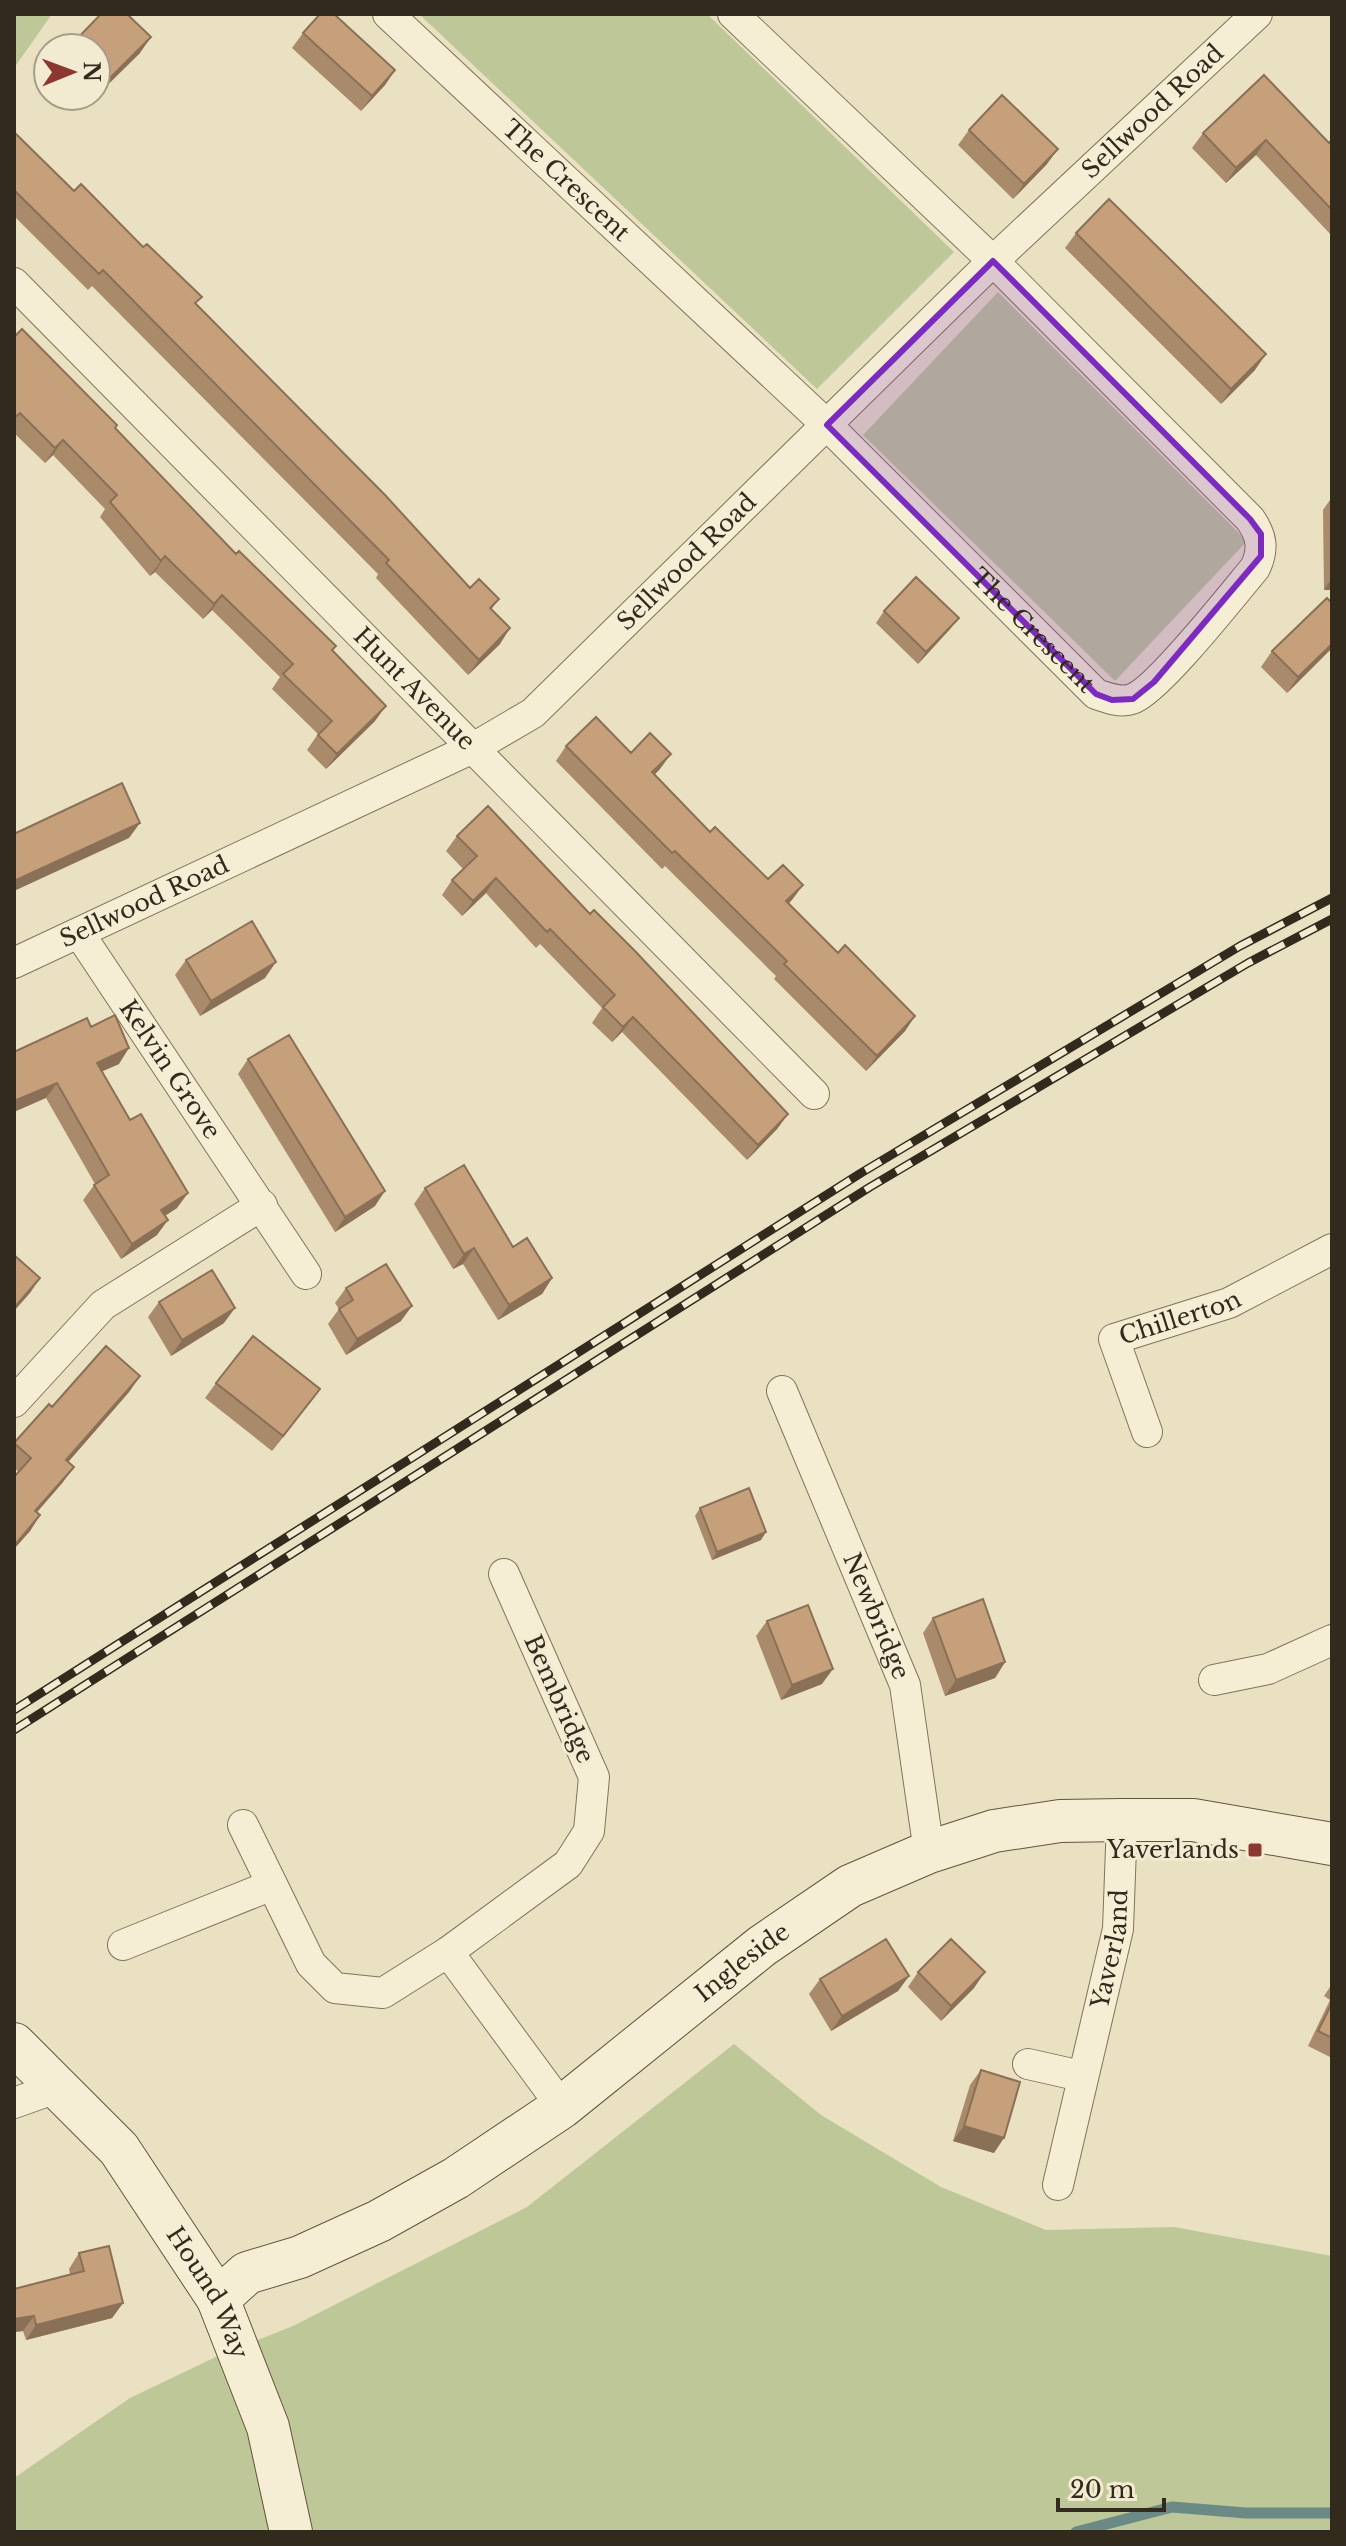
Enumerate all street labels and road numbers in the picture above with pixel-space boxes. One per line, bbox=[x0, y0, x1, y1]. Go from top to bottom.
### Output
street label: Sellwood Road bbox=[1076, 38, 1229, 184]
street label: The Crescent bbox=[497, 114, 636, 247]
street label: Sellwood Road bbox=[611, 487, 762, 636]
street label: The Crescent bbox=[965, 562, 1101, 698]
street label: Hunt Avenue bbox=[348, 621, 481, 756]
street label: Sellwood Road bbox=[55, 849, 233, 953]
street label: Kelvin Grove bbox=[114, 994, 227, 1144]
street label: Chillerton bbox=[1115, 1284, 1246, 1350]
street label: Newbridge bbox=[837, 1548, 916, 1684]
street label: Bembridge bbox=[518, 1630, 601, 1767]
street label: Yaverland bbox=[1085, 1889, 1133, 2013]
street label: Ingleside bbox=[689, 1917, 795, 2008]
street label: Hound Way bbox=[160, 2221, 255, 2363]

